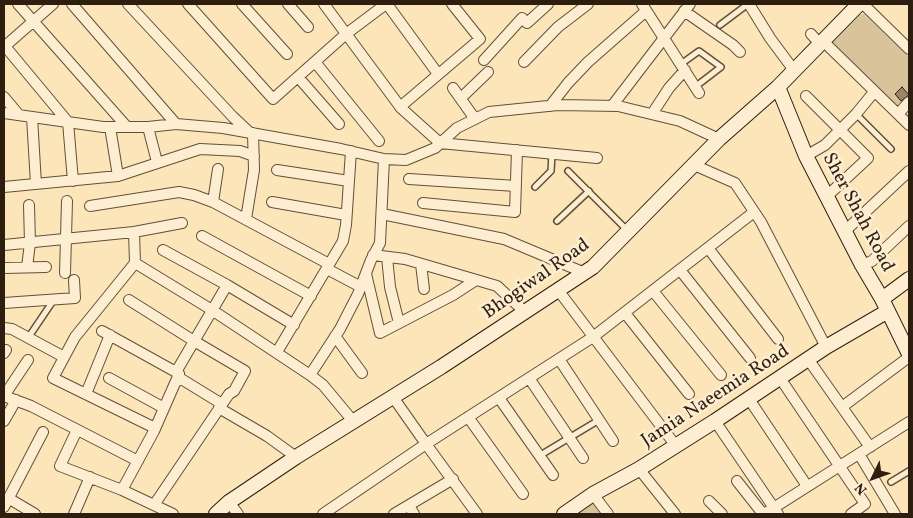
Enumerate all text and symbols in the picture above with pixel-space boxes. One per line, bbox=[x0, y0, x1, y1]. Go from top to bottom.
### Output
street label: Sher Shah Road bbox=[816, 149, 898, 277]
street label: Bhogiwal Road bbox=[479, 235, 595, 325]
street label: Jamia Naeemia Road bbox=[638, 341, 794, 453]
north arrow bbox=[848, 453, 898, 503]
text: N bbox=[851, 478, 872, 499]

